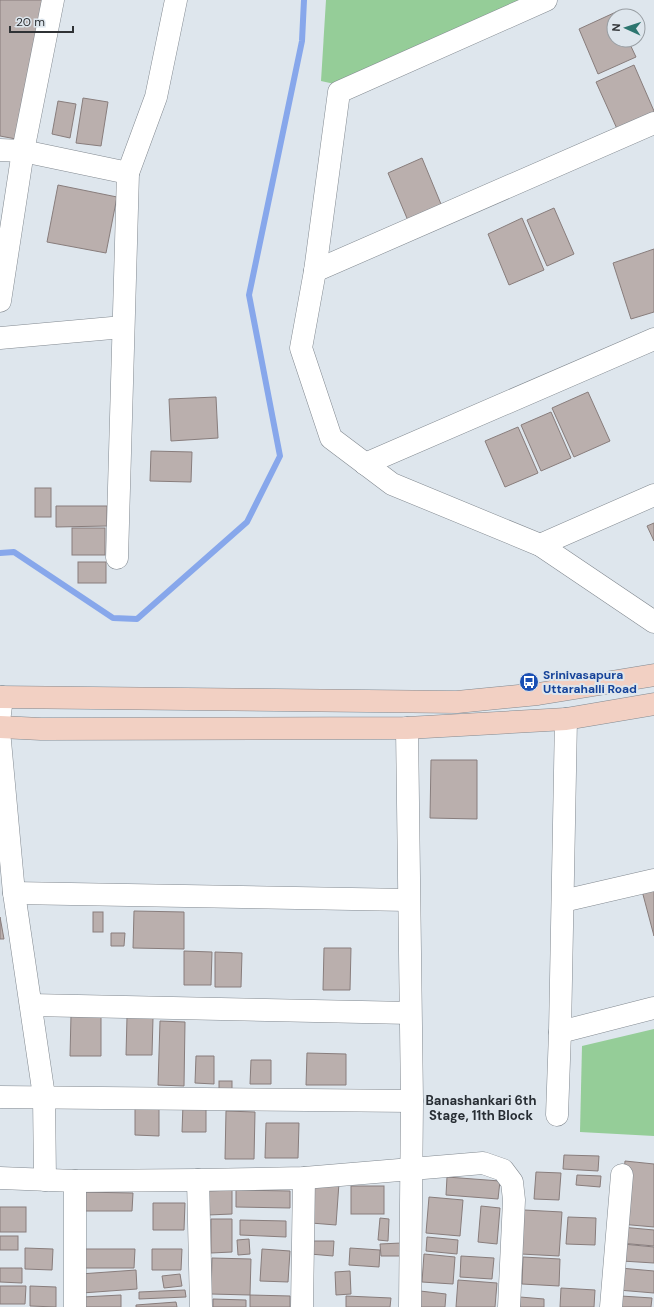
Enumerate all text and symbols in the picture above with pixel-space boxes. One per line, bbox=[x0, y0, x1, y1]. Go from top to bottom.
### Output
scale bar bbox=[10, 8, 73, 34]
north arrow bbox=[606, 8, 646, 48]
text: 20 m bbox=[16, 14, 45, 30]
text: N bbox=[609, 23, 623, 32]
place label: Srinivasapura Uttarahalli Road bbox=[543, 667, 637, 697]
bus stop icon: Srinivasapura Uttarahalli Road bbox=[518, 671, 540, 693]
district label: Banashankari 6th Stage, 11th Block bbox=[426, 1092, 536, 1124]

